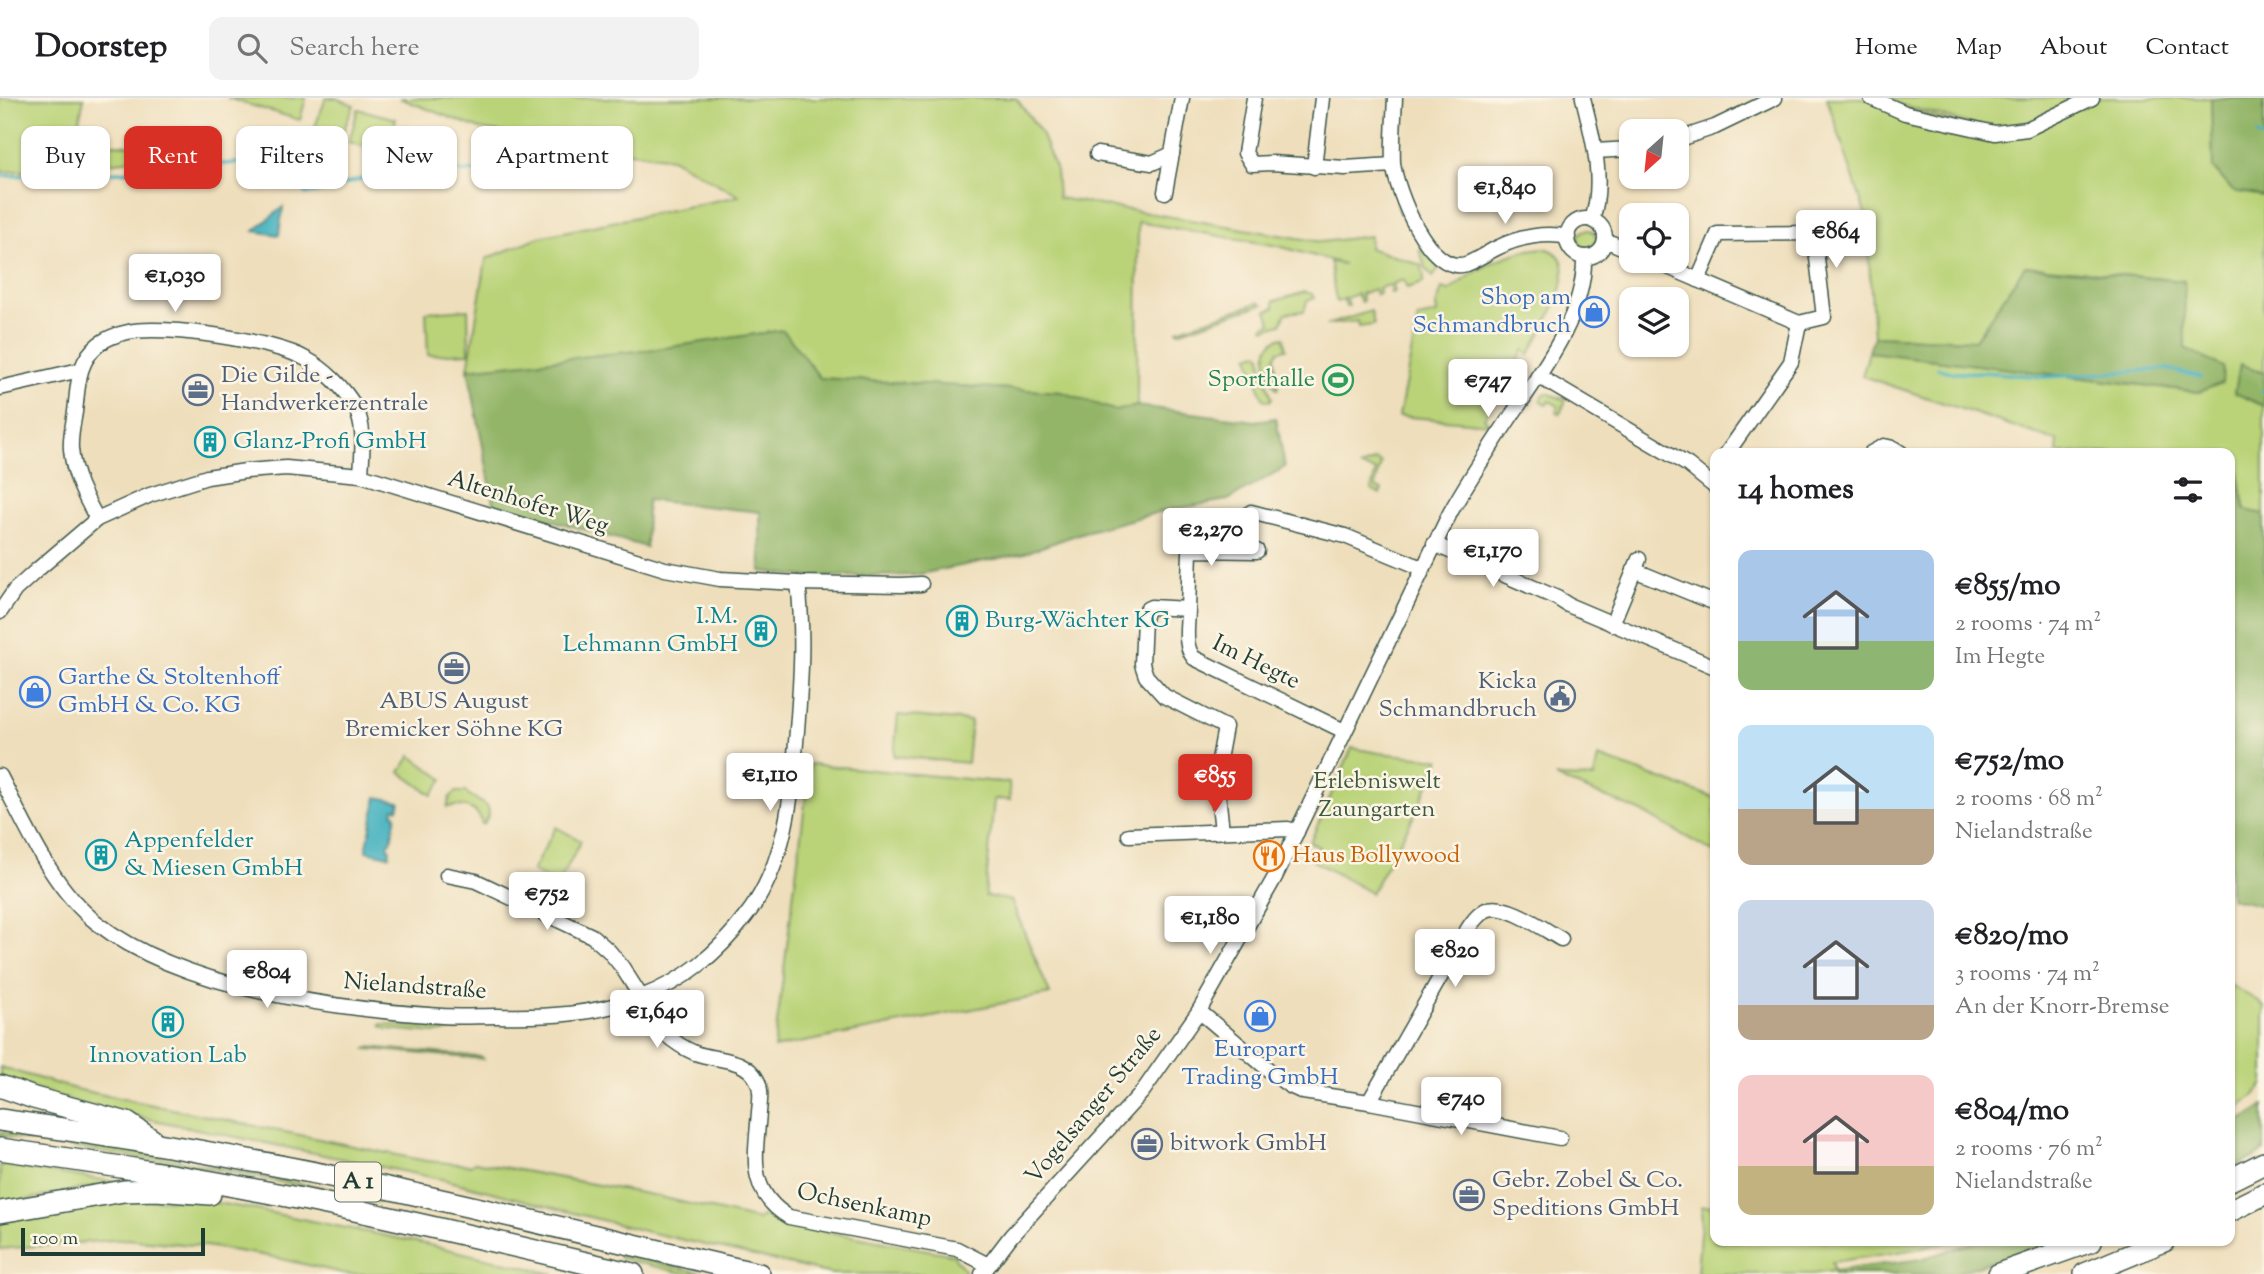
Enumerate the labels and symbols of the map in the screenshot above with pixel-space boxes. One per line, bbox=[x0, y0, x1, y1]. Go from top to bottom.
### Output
north arrow bbox=[1619, 119, 1689, 189]
pin: €1,840 bbox=[1448, 166, 1562, 226]
pin: €864 bbox=[1795, 211, 1877, 270]
pin: €1,030 bbox=[118, 254, 232, 314]
place label: Shop am Schmandbruch bbox=[1413, 281, 1571, 343]
shop icon: Shop am Schmandbruch bbox=[1577, 295, 1611, 329]
place label: Die Gilde - Handwerkerzentrale bbox=[221, 359, 429, 421]
pin: €747 bbox=[1447, 360, 1529, 419]
place label: Sporthalle bbox=[1208, 363, 1315, 397]
sports icon: Sporthalle bbox=[1321, 363, 1355, 397]
office icon: Die Gilde - Handwerkerzentrale bbox=[181, 373, 215, 407]
building icon: Glanz-Profi GmbH bbox=[193, 425, 227, 459]
place label: Glanz-Profi GmbH bbox=[233, 425, 427, 459]
street label: Altenhofer Weg bbox=[443, 462, 613, 544]
pin: €2,270 bbox=[1154, 508, 1268, 568]
pin: €1,170 bbox=[1436, 530, 1550, 589]
place label: I.M. Lehmann GmbH bbox=[563, 600, 738, 662]
building icon: Burg-Wächter KG bbox=[945, 604, 979, 638]
place label: Burg-Wächter KG bbox=[985, 604, 1170, 638]
building icon: I.M. Lehmann GmbH bbox=[744, 614, 778, 648]
street label: Im Hegte bbox=[1206, 627, 1306, 699]
office icon: ABUS August Bremicker Söhne KG bbox=[437, 651, 471, 685]
place label: Garthe & Stoltenhoff GmbH & Co. KG bbox=[58, 661, 282, 723]
place label: Kicka Schmandbruch bbox=[1379, 665, 1537, 727]
shop icon: Garthe & Stoltenhoff GmbH & Co. KG bbox=[18, 675, 52, 709]
public building icon: Kicka Schmandbruch bbox=[1543, 679, 1577, 713]
place label: ABUS August Bremicker Söhne KG bbox=[345, 685, 563, 747]
pin: €1,110 bbox=[713, 754, 827, 813]
pin: €855 bbox=[1174, 754, 1256, 814]
park label: Erlebniswelt Zaungarten bbox=[1313, 765, 1441, 827]
place label: Appenfelder & Miesen GmbH bbox=[124, 824, 303, 886]
building icon: Appenfelder & Miesen GmbH bbox=[84, 838, 118, 872]
restaurant icon: Haus Bollywood bbox=[1252, 839, 1286, 873]
place label: Haus Bollywood bbox=[1292, 839, 1461, 873]
pin: €752 bbox=[506, 872, 588, 932]
pin: €1,180 bbox=[1153, 896, 1267, 956]
pin: €820 bbox=[1414, 930, 1496, 989]
pin: €804 bbox=[226, 950, 308, 1010]
street label: Nielandstraße bbox=[342, 965, 488, 1009]
pin: €1,640 bbox=[600, 990, 714, 1050]
shop icon: Europart Trading GmbH bbox=[1243, 999, 1277, 1033]
building icon: Innovation Lab bbox=[151, 1005, 185, 1039]
street label: Vogelsanger Straße bbox=[1018, 1020, 1170, 1192]
place label: Europart Trading GmbH bbox=[1182, 1033, 1339, 1095]
place label: Innovation Lab bbox=[89, 1039, 247, 1073]
pin: €740 bbox=[1420, 1077, 1502, 1137]
office icon: bitwork GmbH bbox=[1130, 1127, 1164, 1161]
place label: bitwork GmbH bbox=[1170, 1127, 1327, 1161]
road number: A 1 bbox=[335, 1162, 381, 1202]
place label: Gebr. Zobel & Co. Speditions GmbH bbox=[1492, 1164, 1683, 1226]
street label: Ochsenkamp bbox=[793, 1175, 935, 1237]
office icon: Gebr. Zobel & Co. Speditions GmbH bbox=[1452, 1178, 1486, 1212]
scale bar bbox=[21, 1225, 205, 1257]

